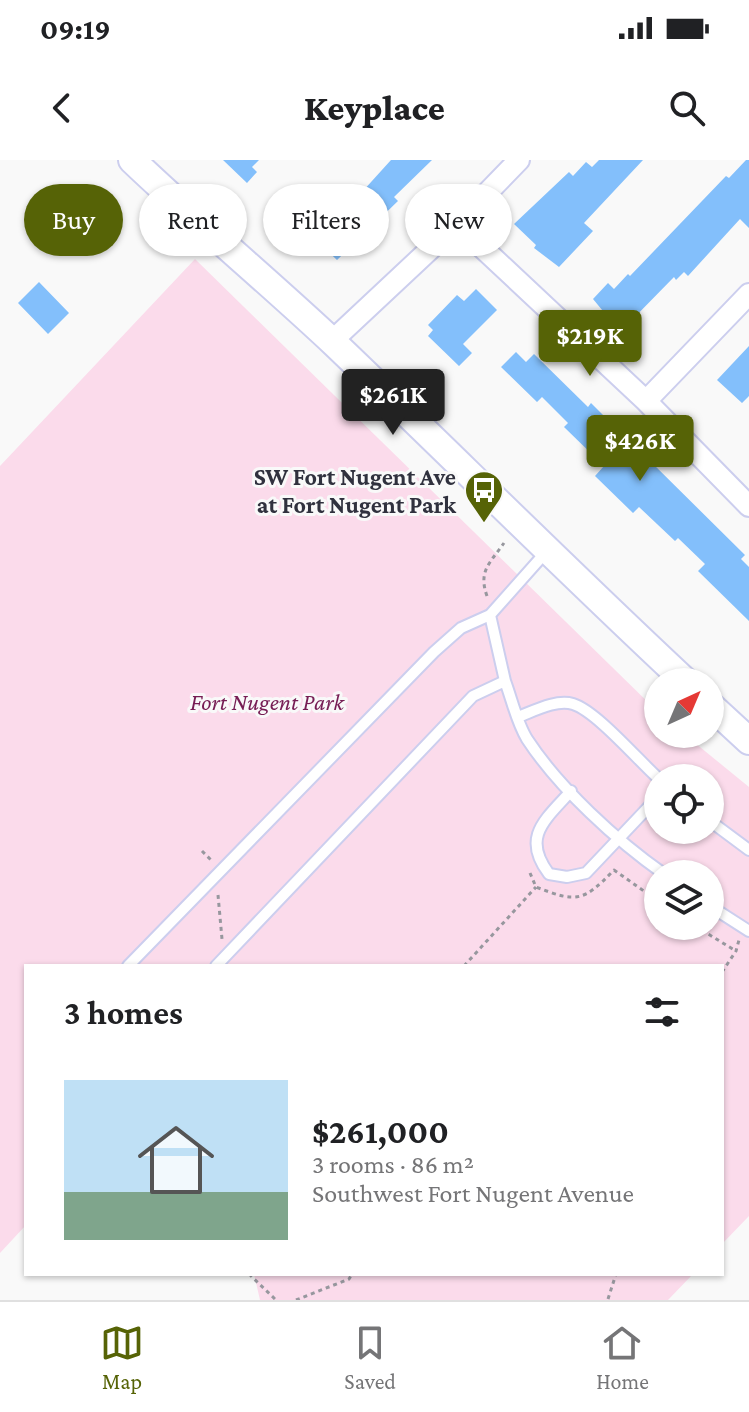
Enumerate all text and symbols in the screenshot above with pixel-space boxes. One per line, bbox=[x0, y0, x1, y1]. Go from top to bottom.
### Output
text: 09:19 bbox=[40, 12, 111, 45]
icon: back bbox=[40, 86, 84, 130]
icon: search bbox=[665, 86, 709, 130]
text: Keyplace bbox=[304, 88, 445, 128]
chip: Buy bbox=[24, 184, 123, 256]
chip: Rent bbox=[139, 184, 247, 256]
chip: Filters bbox=[263, 184, 389, 256]
chip: New bbox=[405, 184, 512, 256]
pin: $219K bbox=[534, 310, 646, 378]
text: $219K bbox=[557, 321, 623, 350]
pin: $261K bbox=[337, 369, 449, 437]
text: $261K bbox=[360, 380, 426, 409]
pin: $426K bbox=[584, 415, 696, 483]
text: $426K bbox=[605, 426, 675, 455]
place label: SW Fort Nugent Ave at Fort Nugent Park bbox=[254, 463, 457, 518]
bus stop icon: SW Fort Nugent Ave at Fort Nugent Park bbox=[463, 469, 505, 524]
north arrow bbox=[644, 668, 724, 748]
map controls bbox=[644, 668, 724, 940]
park label: Fort Nugent Park bbox=[190, 688, 346, 715]
button: locate bbox=[644, 764, 724, 844]
button: layers bbox=[644, 860, 724, 940]
icon: filters bbox=[640, 990, 684, 1034]
text: 3 homes bbox=[64, 994, 183, 1031]
icon: home bbox=[128, 1112, 224, 1208]
text: $261,000 bbox=[312, 1113, 449, 1150]
text: 3 rooms · 86 m² bbox=[312, 1150, 474, 1179]
text: Southwest Fort Nugent Avenue bbox=[312, 1179, 634, 1208]
tab: Map bbox=[100, 1321, 144, 1394]
tab: Saved bbox=[344, 1321, 396, 1394]
tab: Home bbox=[596, 1321, 649, 1394]

